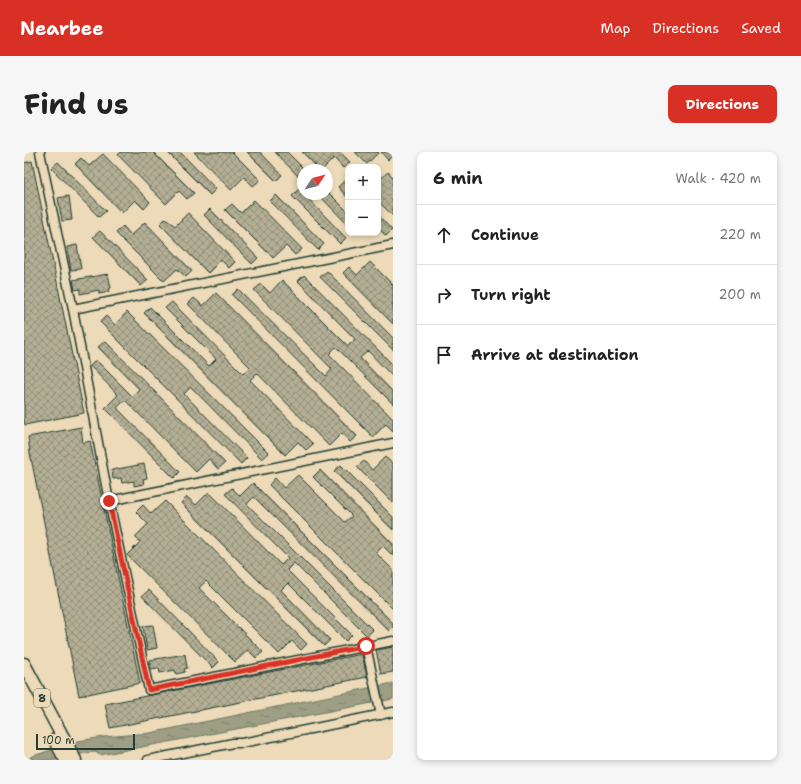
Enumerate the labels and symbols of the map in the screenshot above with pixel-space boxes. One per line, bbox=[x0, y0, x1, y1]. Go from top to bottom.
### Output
north arrow bbox=[297, 164, 333, 200]
route end bbox=[100, 492, 118, 510]
route start bbox=[357, 637, 375, 655]
road number: 8 bbox=[34, 689, 50, 707]
scale bar bbox=[36, 732, 135, 751]

